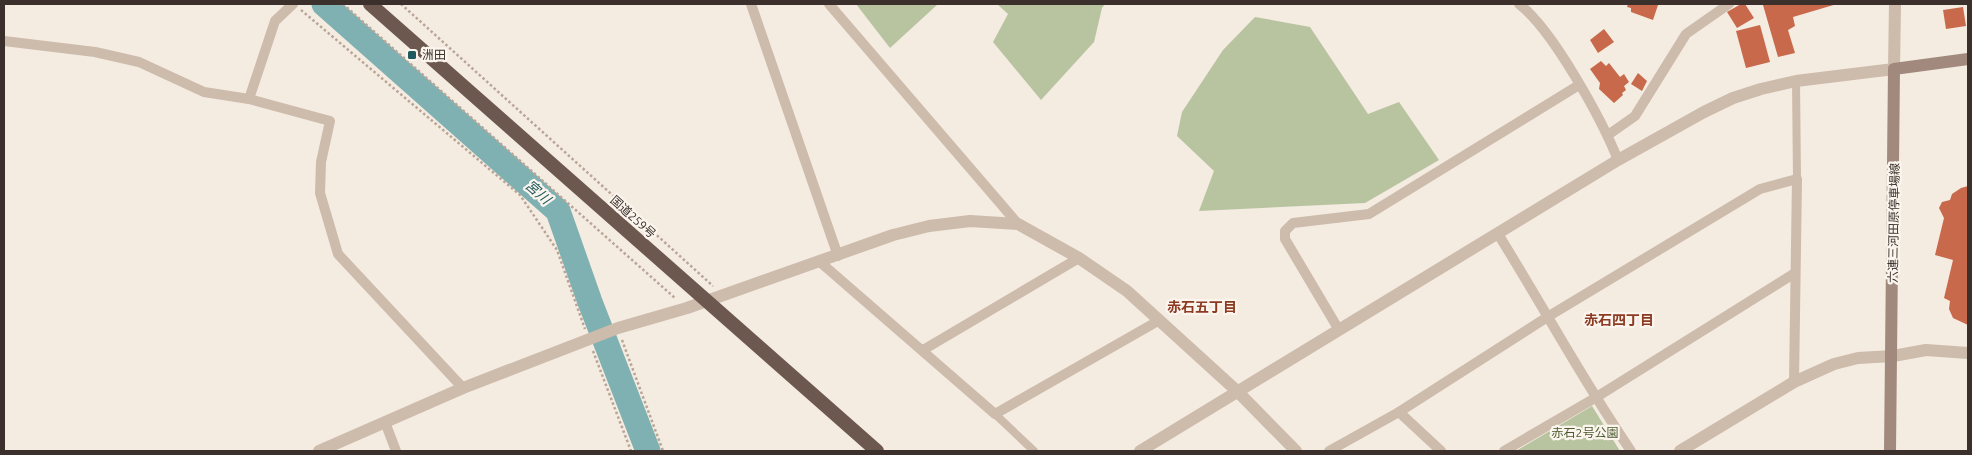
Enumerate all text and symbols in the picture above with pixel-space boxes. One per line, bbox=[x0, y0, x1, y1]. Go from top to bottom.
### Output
place label: 洲田 bbox=[422, 48, 446, 61]
marker: 洲田 bbox=[406, 49, 418, 61]
street label: 六連三河田原停車場線 bbox=[1886, 163, 1901, 283]
water label: 宮川 bbox=[522, 177, 555, 209]
street label: 国道259号 bbox=[608, 193, 659, 240]
district label: 赤石五丁目 bbox=[1167, 299, 1237, 315]
district label: 赤石四丁目 bbox=[1584, 312, 1654, 328]
park label: 赤石2号公園 bbox=[1552, 426, 1618, 439]

